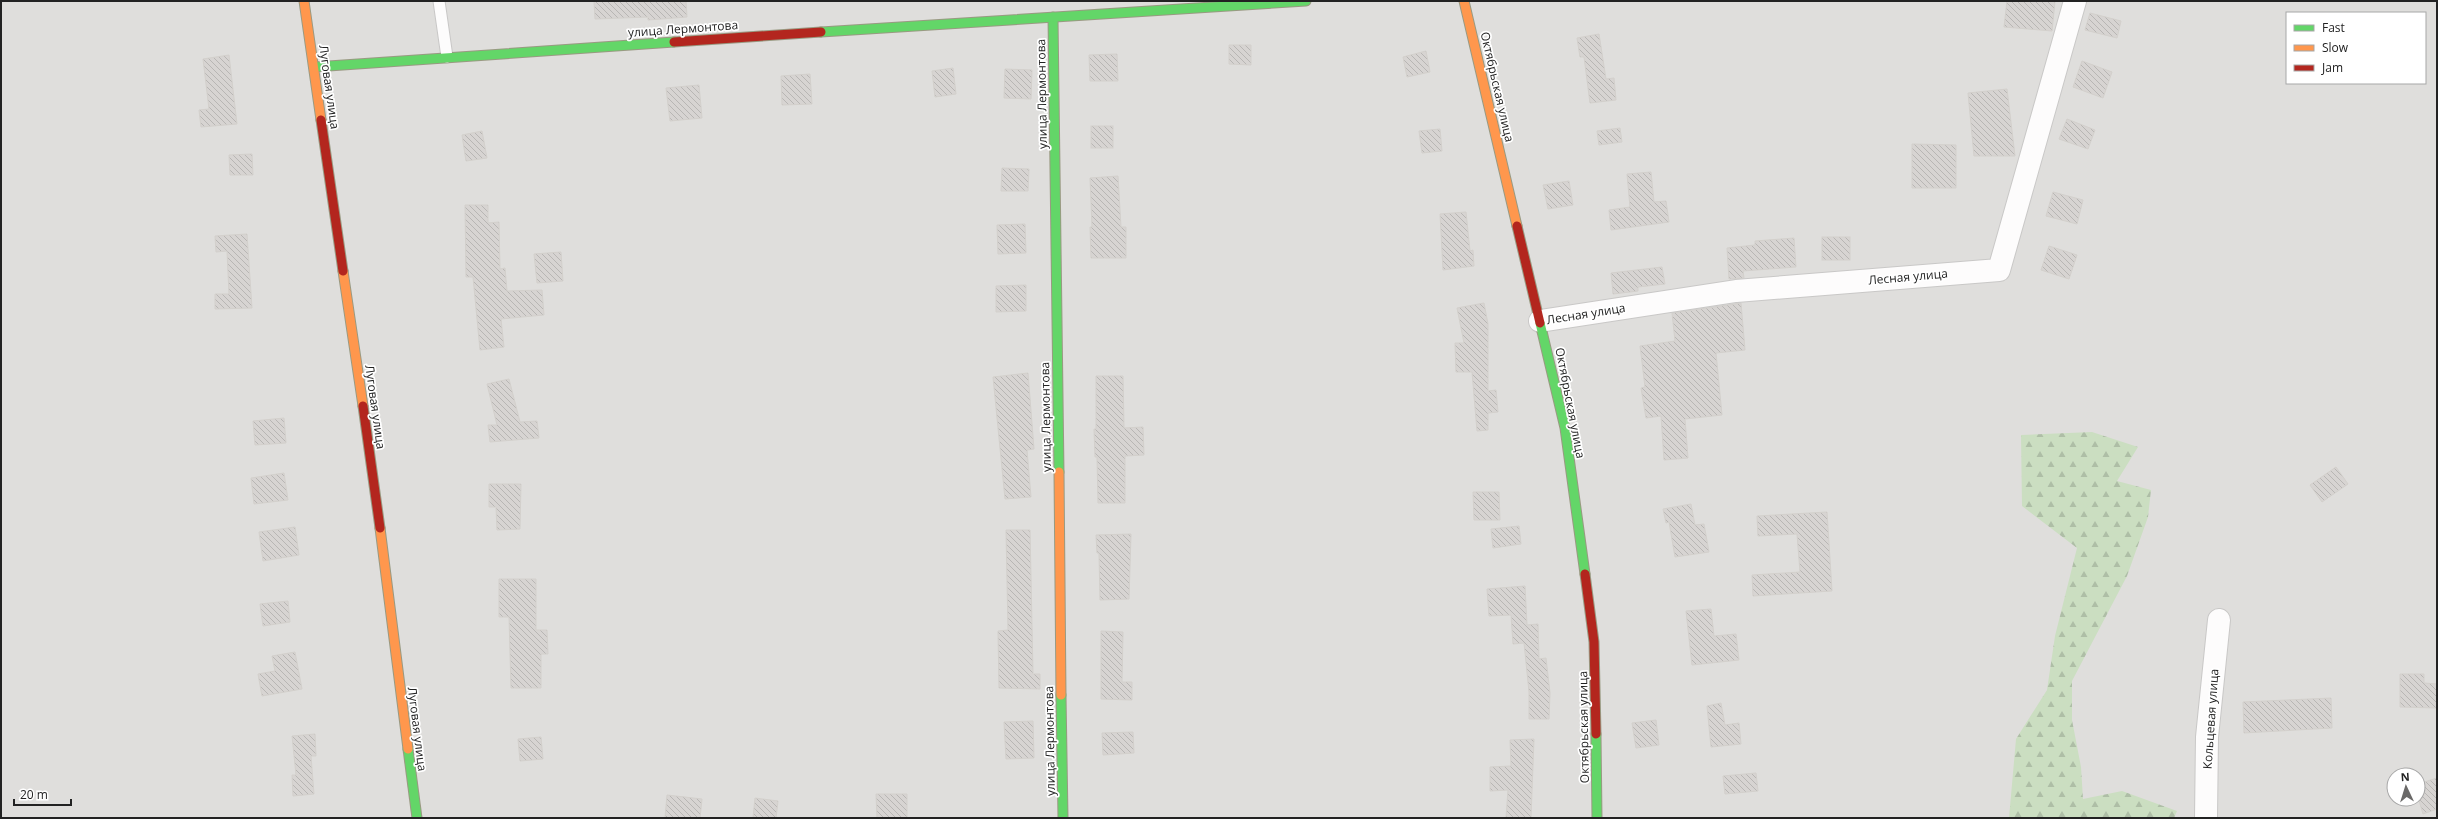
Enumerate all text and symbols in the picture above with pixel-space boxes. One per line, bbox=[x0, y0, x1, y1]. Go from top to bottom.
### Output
legend bbox=[2286, 12, 2426, 84]
street label: улица Лермонтова bbox=[627, 16, 739, 41]
text: Fast bbox=[2322, 19, 2345, 36]
street label: Октябрьская улица bbox=[1477, 30, 1518, 144]
street label: улица Лермонтова bbox=[1032, 39, 1051, 149]
text: Slow bbox=[2322, 39, 2349, 56]
street label: Луговая улица bbox=[315, 44, 344, 130]
text: Jam bbox=[2321, 59, 2343, 76]
street label: Лесная улица bbox=[1868, 265, 1948, 288]
street label: Лесная улица bbox=[1545, 299, 1627, 328]
street label: Октябрьская улица bbox=[1551, 346, 1590, 460]
street label: улица Лермонтова bbox=[1036, 362, 1055, 472]
street label: Луговая улица bbox=[361, 364, 390, 450]
street label: Кольцевая улица bbox=[2199, 668, 2222, 770]
street label: Октябрьская улица bbox=[1574, 671, 1593, 783]
street label: Луговая улица bbox=[404, 686, 431, 772]
street label: улица Лермонтова bbox=[1040, 686, 1059, 796]
north arrow bbox=[2386, 767, 2426, 807]
text: N bbox=[2400, 769, 2410, 784]
scale bar bbox=[14, 781, 71, 807]
text: 20 m bbox=[20, 786, 48, 803]

